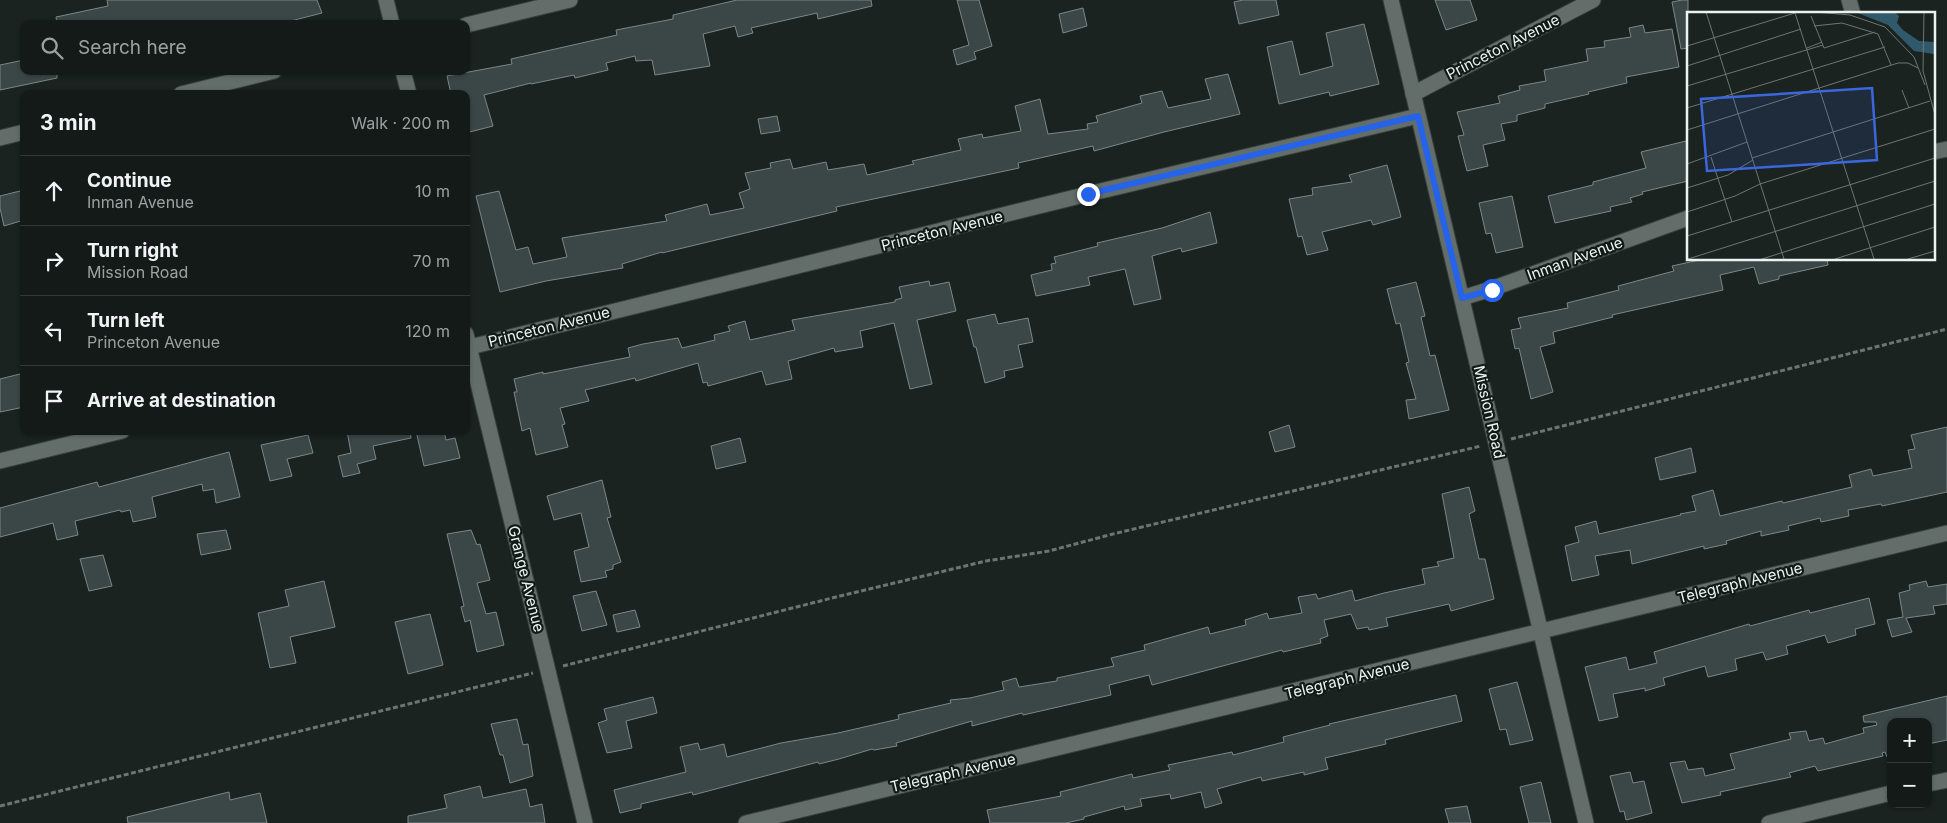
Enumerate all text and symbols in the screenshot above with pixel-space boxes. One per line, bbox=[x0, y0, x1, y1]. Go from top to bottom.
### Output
street label: Princeton Avenue bbox=[1443, 10, 1563, 83]
inset map bbox=[1687, 12, 1934, 260]
search box bbox=[20, 20, 470, 75]
icon: search bbox=[38, 34, 66, 62]
text: Search here bbox=[78, 36, 187, 59]
text: 3 min bbox=[40, 110, 96, 135]
text: Walk · 200 m bbox=[351, 113, 450, 133]
text: Continue bbox=[87, 169, 172, 192]
icon: ahead bbox=[40, 177, 68, 205]
text: 10 m bbox=[415, 181, 450, 201]
route end bbox=[1077, 183, 1100, 206]
text: Inman Avenue bbox=[87, 192, 194, 212]
street label: Princeton Avenue bbox=[879, 206, 1005, 255]
street label: Inman Avenue bbox=[1524, 232, 1625, 285]
text: Turn right bbox=[87, 239, 178, 262]
icon: right bbox=[40, 247, 68, 275]
text: 70 m bbox=[413, 251, 450, 271]
text: Mission Road bbox=[87, 262, 188, 282]
route start bbox=[1481, 279, 1504, 302]
street label: Princeton Avenue bbox=[486, 302, 612, 351]
text: Turn left bbox=[87, 309, 165, 332]
icon: left bbox=[40, 317, 68, 345]
text: 120 m bbox=[405, 321, 450, 341]
text: Princeton Avenue bbox=[87, 332, 220, 352]
street label: Mission Road bbox=[1470, 364, 1509, 460]
icon: arrive bbox=[40, 387, 68, 415]
text: Arrive at destination bbox=[87, 389, 276, 412]
street label: Grange Avenue bbox=[504, 524, 549, 634]
street label: Telegraph Avenue bbox=[1676, 558, 1804, 607]
street label: Telegraph Avenue bbox=[1283, 654, 1411, 703]
map controls bbox=[1887, 718, 1932, 808]
button: + bbox=[1887, 718, 1932, 763]
street label: Telegraph Avenue bbox=[888, 749, 1017, 796]
button: − bbox=[1887, 763, 1932, 808]

